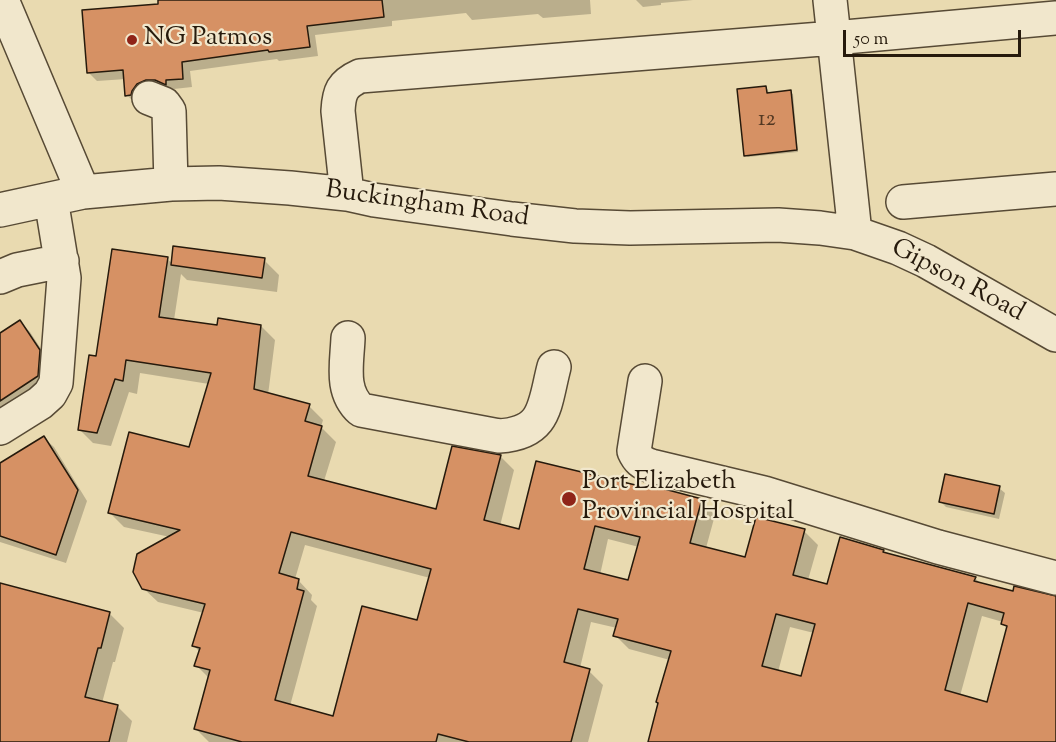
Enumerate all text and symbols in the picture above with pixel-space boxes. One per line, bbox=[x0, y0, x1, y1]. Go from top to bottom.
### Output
scale bar bbox=[846, 18, 1024, 56]
place label: NG Patmos bbox=[144, 24, 272, 56]
text: 50 m bbox=[854, 27, 888, 53]
marker: NG Patmos bbox=[125, 33, 139, 47]
house number: 12 bbox=[758, 108, 776, 134]
street label: Buckingham Road bbox=[323, 176, 531, 236]
street label: Gipson Road bbox=[885, 234, 1029, 330]
place label: Port Elizabeth Provincial Hospital bbox=[582, 468, 794, 530]
marker: Port Elizabeth Provincial Hospital bbox=[560, 490, 578, 508]

